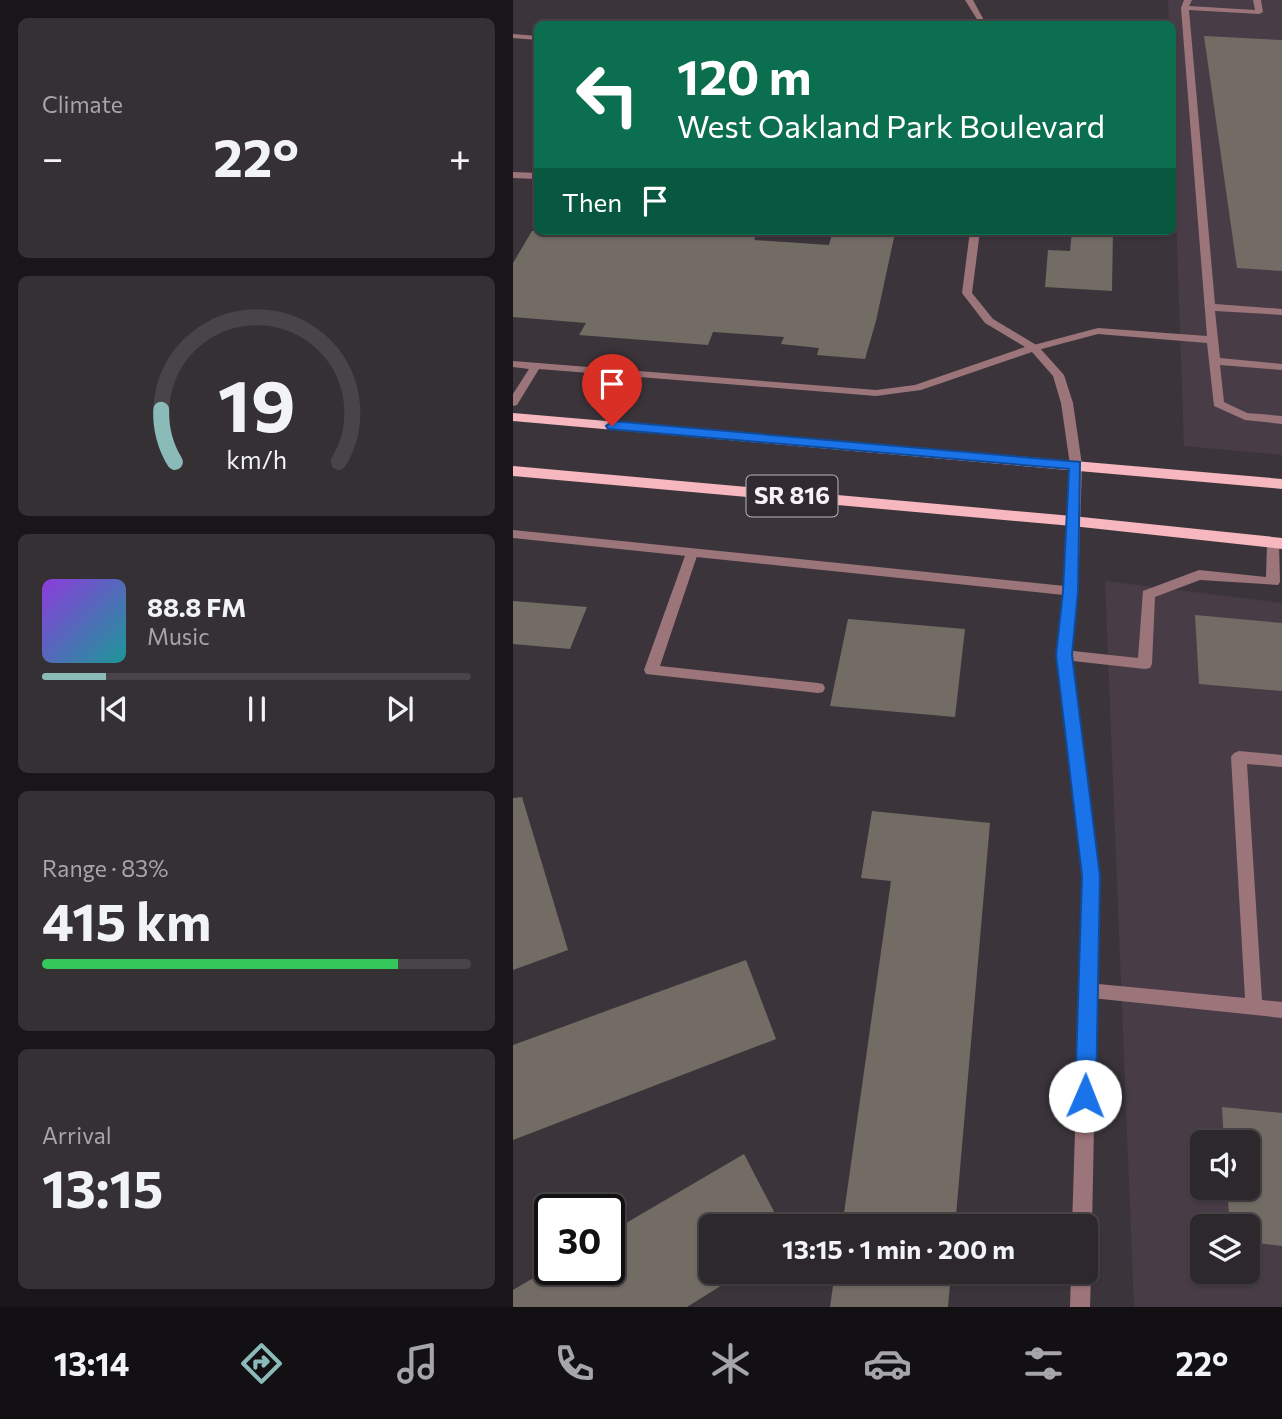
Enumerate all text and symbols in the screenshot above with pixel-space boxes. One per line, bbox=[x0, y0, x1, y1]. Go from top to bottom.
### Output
text: 120 m bbox=[677, 45, 811, 105]
icon: left bbox=[562, 49, 653, 140]
text: Climate bbox=[42, 90, 123, 118]
text: West Oakland Park Boulevard bbox=[677, 105, 1105, 145]
text: 22° bbox=[213, 124, 299, 188]
text: − bbox=[42, 133, 64, 180]
text: + bbox=[449, 133, 471, 180]
icon: arrive bbox=[636, 182, 674, 220]
text: Then bbox=[562, 186, 622, 217]
pin bbox=[582, 354, 642, 426]
text: 19 bbox=[218, 358, 295, 447]
icon: arrive bbox=[593, 365, 631, 403]
text: km/h bbox=[226, 443, 287, 473]
road number: SR 816 bbox=[746, 476, 837, 516]
text: 88.8 FM bbox=[147, 591, 246, 622]
text: Music bbox=[147, 622, 210, 650]
icon: previous bbox=[95, 690, 133, 728]
icon: pause bbox=[238, 690, 276, 728]
icon: next bbox=[381, 690, 419, 728]
text: Range · 83% bbox=[42, 854, 168, 882]
text: 415 km bbox=[42, 888, 211, 952]
position arrow bbox=[1048, 1059, 1122, 1133]
text: Arrival bbox=[42, 1121, 112, 1149]
map controls bbox=[1190, 1130, 1260, 1284]
button: sound bbox=[1190, 1130, 1260, 1200]
text: 13:15 bbox=[42, 1155, 163, 1219]
speed limit sign: 30 bbox=[534, 1194, 625, 1285]
button: layers bbox=[1190, 1214, 1260, 1284]
text: 13:15 · 1 min · 200 m bbox=[782, 1233, 1015, 1264]
icon: directions bbox=[237, 1339, 286, 1388]
icon: music bbox=[393, 1339, 442, 1388]
icon: phone bbox=[550, 1339, 599, 1388]
icon: climate bbox=[706, 1339, 755, 1388]
icon: car bbox=[863, 1339, 912, 1388]
icon: filters bbox=[1019, 1339, 1068, 1388]
text: 13:14 bbox=[54, 1343, 129, 1383]
text: 22° bbox=[1175, 1343, 1228, 1383]

